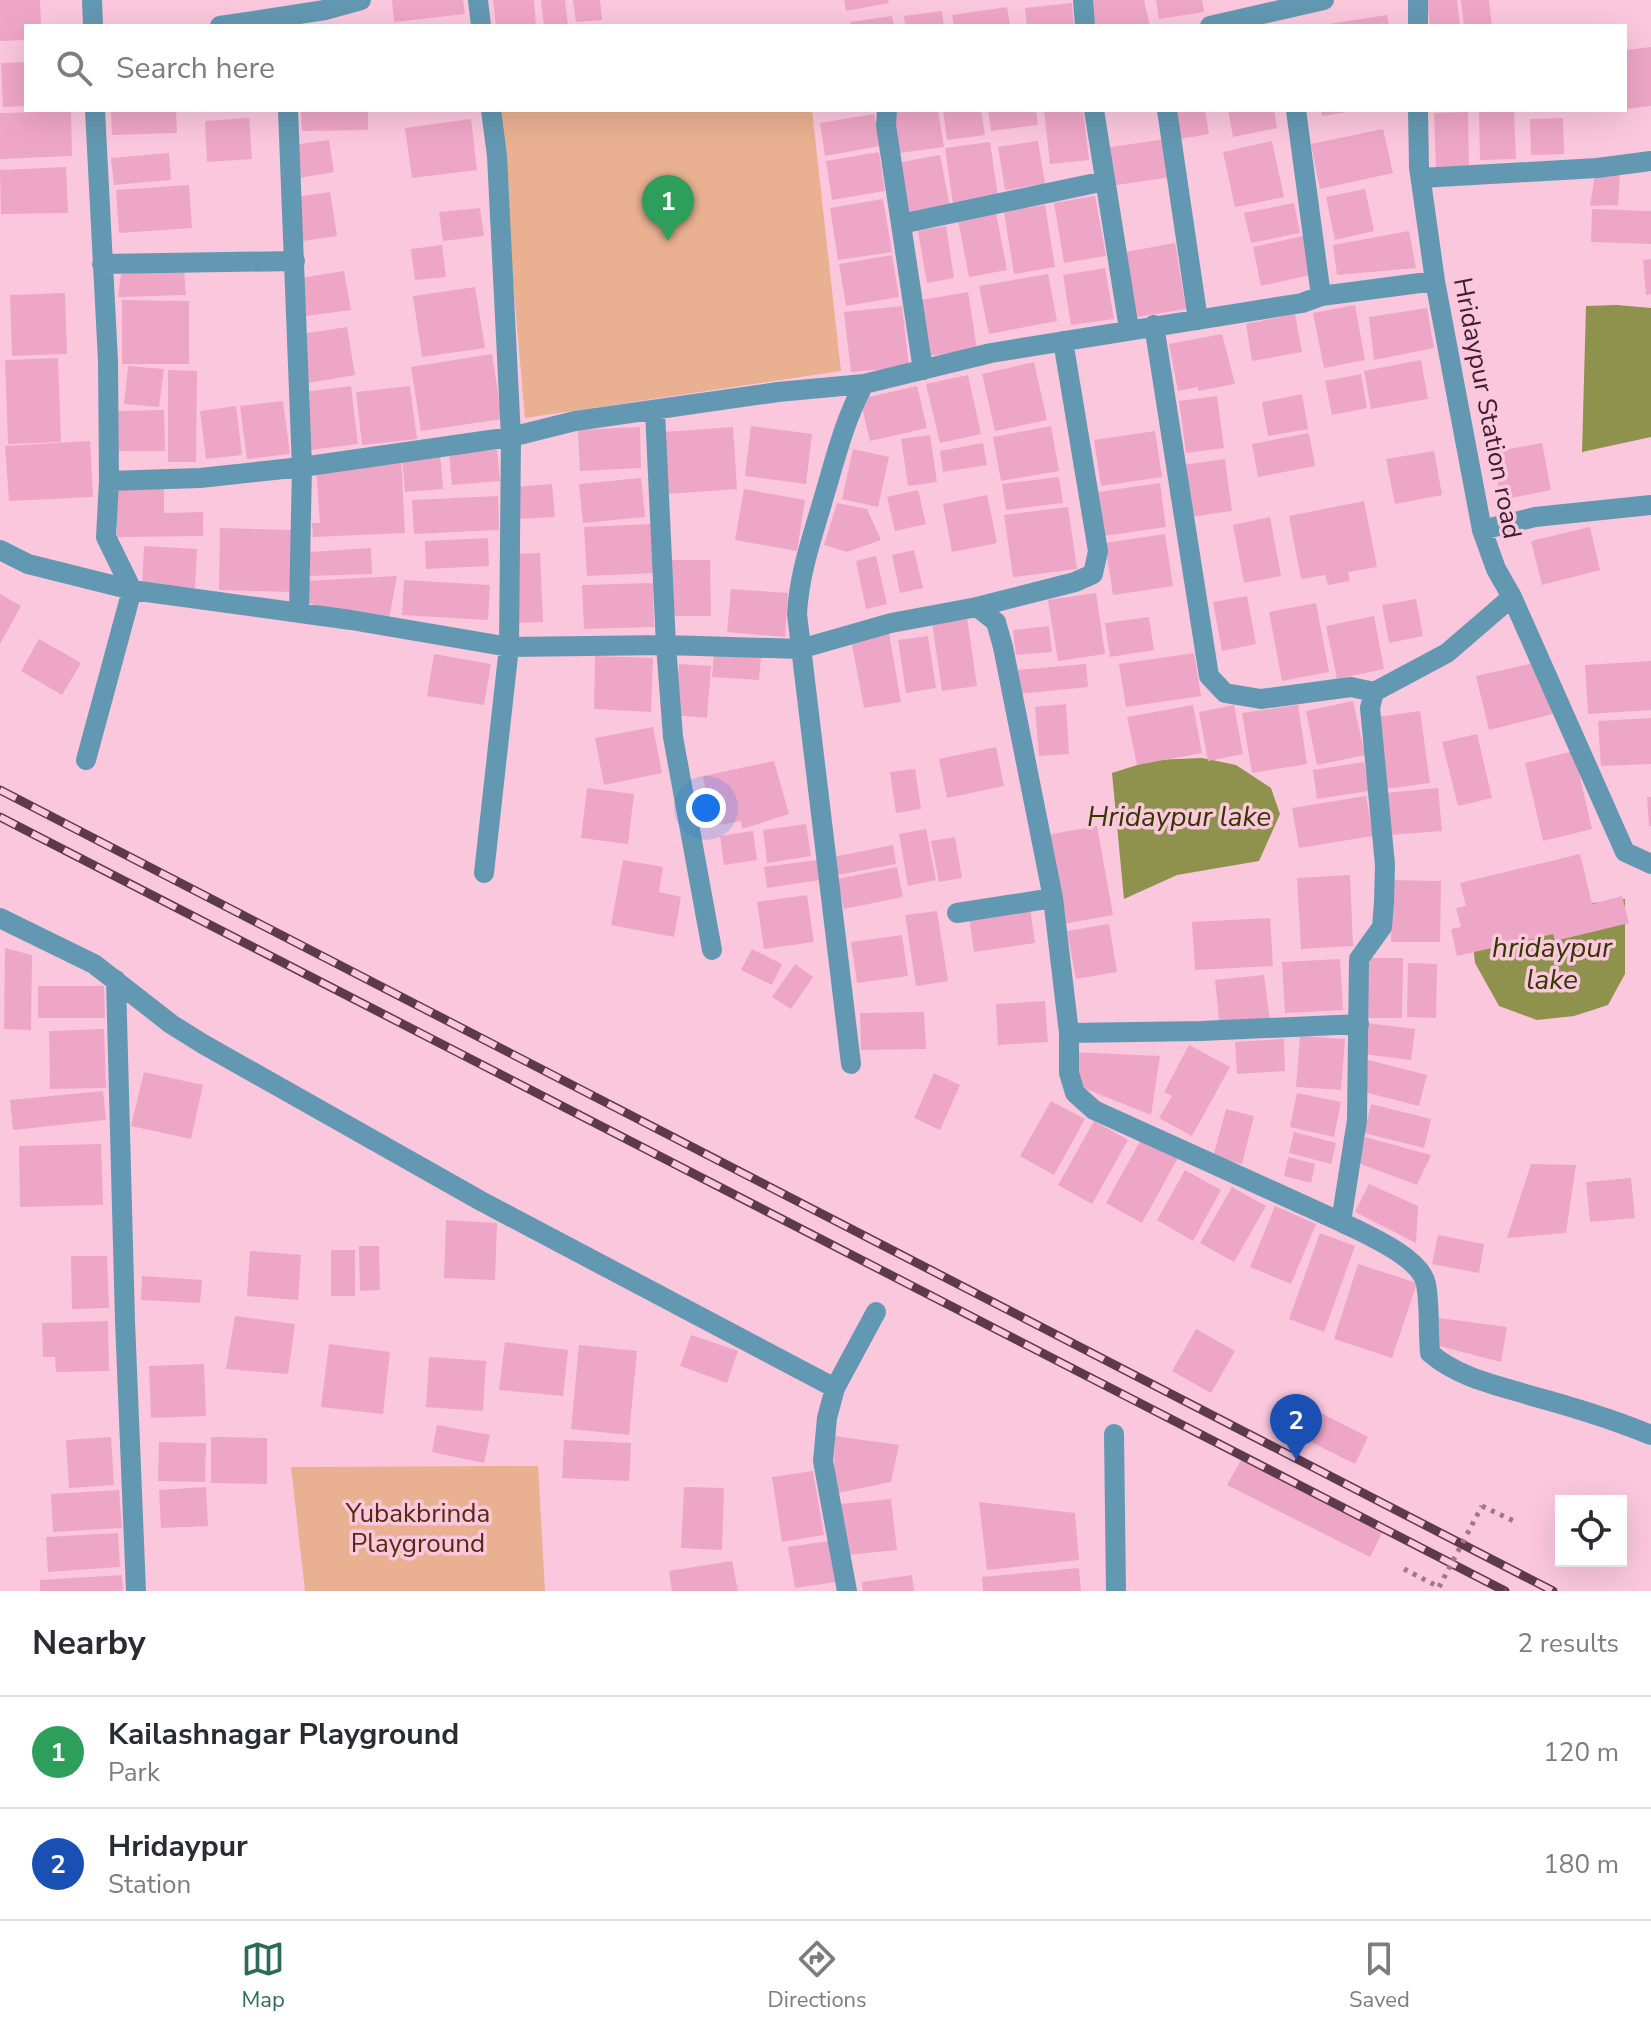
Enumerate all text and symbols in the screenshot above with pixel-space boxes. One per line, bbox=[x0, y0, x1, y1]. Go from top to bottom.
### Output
search box bbox=[24, 24, 1627, 112]
icon: search bbox=[52, 46, 96, 90]
text: Search here bbox=[116, 48, 275, 89]
pin: 1 bbox=[642, 175, 694, 241]
street label: Hridaypur Station road bbox=[1445, 274, 1530, 542]
your location bbox=[686, 788, 726, 828]
water label: Hridaypur lake bbox=[1087, 798, 1271, 836]
water label: hridaypur lake bbox=[1492, 929, 1613, 999]
pin: 2 bbox=[1270, 1394, 1322, 1460]
map controls bbox=[1555, 1495, 1627, 1567]
button: locate bbox=[1555, 1495, 1627, 1567]
park label: Yubakbrinda Playground bbox=[345, 1496, 490, 1561]
text: Nearby bbox=[32, 1620, 146, 1666]
text: 2 results bbox=[1518, 1626, 1619, 1661]
text: Kailashnagar Playground bbox=[108, 1714, 459, 1755]
text: 1 bbox=[50, 1735, 66, 1770]
text: 120 m bbox=[1543, 1735, 1619, 1770]
text: Park bbox=[108, 1755, 160, 1790]
text: Hridaypur bbox=[108, 1826, 248, 1867]
text: 2 bbox=[50, 1847, 66, 1882]
text: 180 m bbox=[1543, 1847, 1619, 1882]
text: Station bbox=[108, 1867, 191, 1902]
tab: Map bbox=[241, 1937, 285, 2015]
tab: Directions bbox=[768, 1937, 867, 2015]
tab: Saved bbox=[1349, 1937, 1410, 2015]

